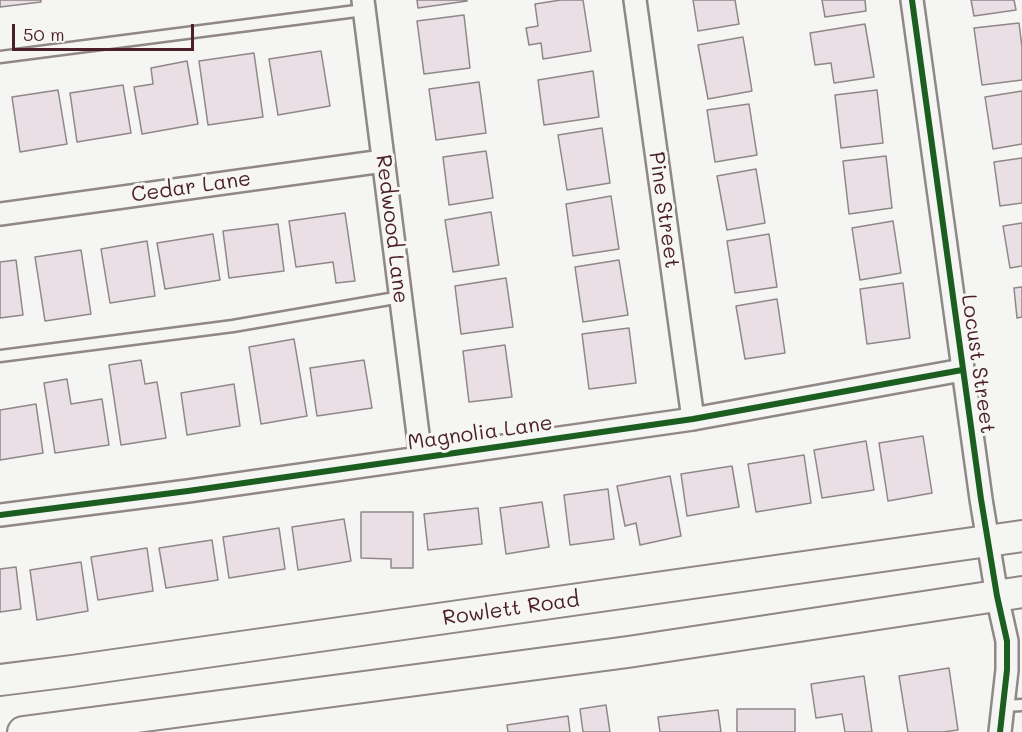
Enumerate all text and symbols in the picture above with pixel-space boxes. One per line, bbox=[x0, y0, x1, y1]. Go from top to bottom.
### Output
scale bar bbox=[15, 12, 196, 50]
text: 50 m bbox=[23, 22, 65, 46]
street label: Pine Street bbox=[643, 150, 685, 270]
street label: Redwood Lane bbox=[370, 153, 414, 305]
street label: Cedar Lane bbox=[130, 166, 252, 208]
street label: Locust Street bbox=[956, 293, 1000, 435]
street label: Magnolia Lane bbox=[406, 410, 554, 456]
street label: Rowlett Road bbox=[441, 587, 581, 631]

